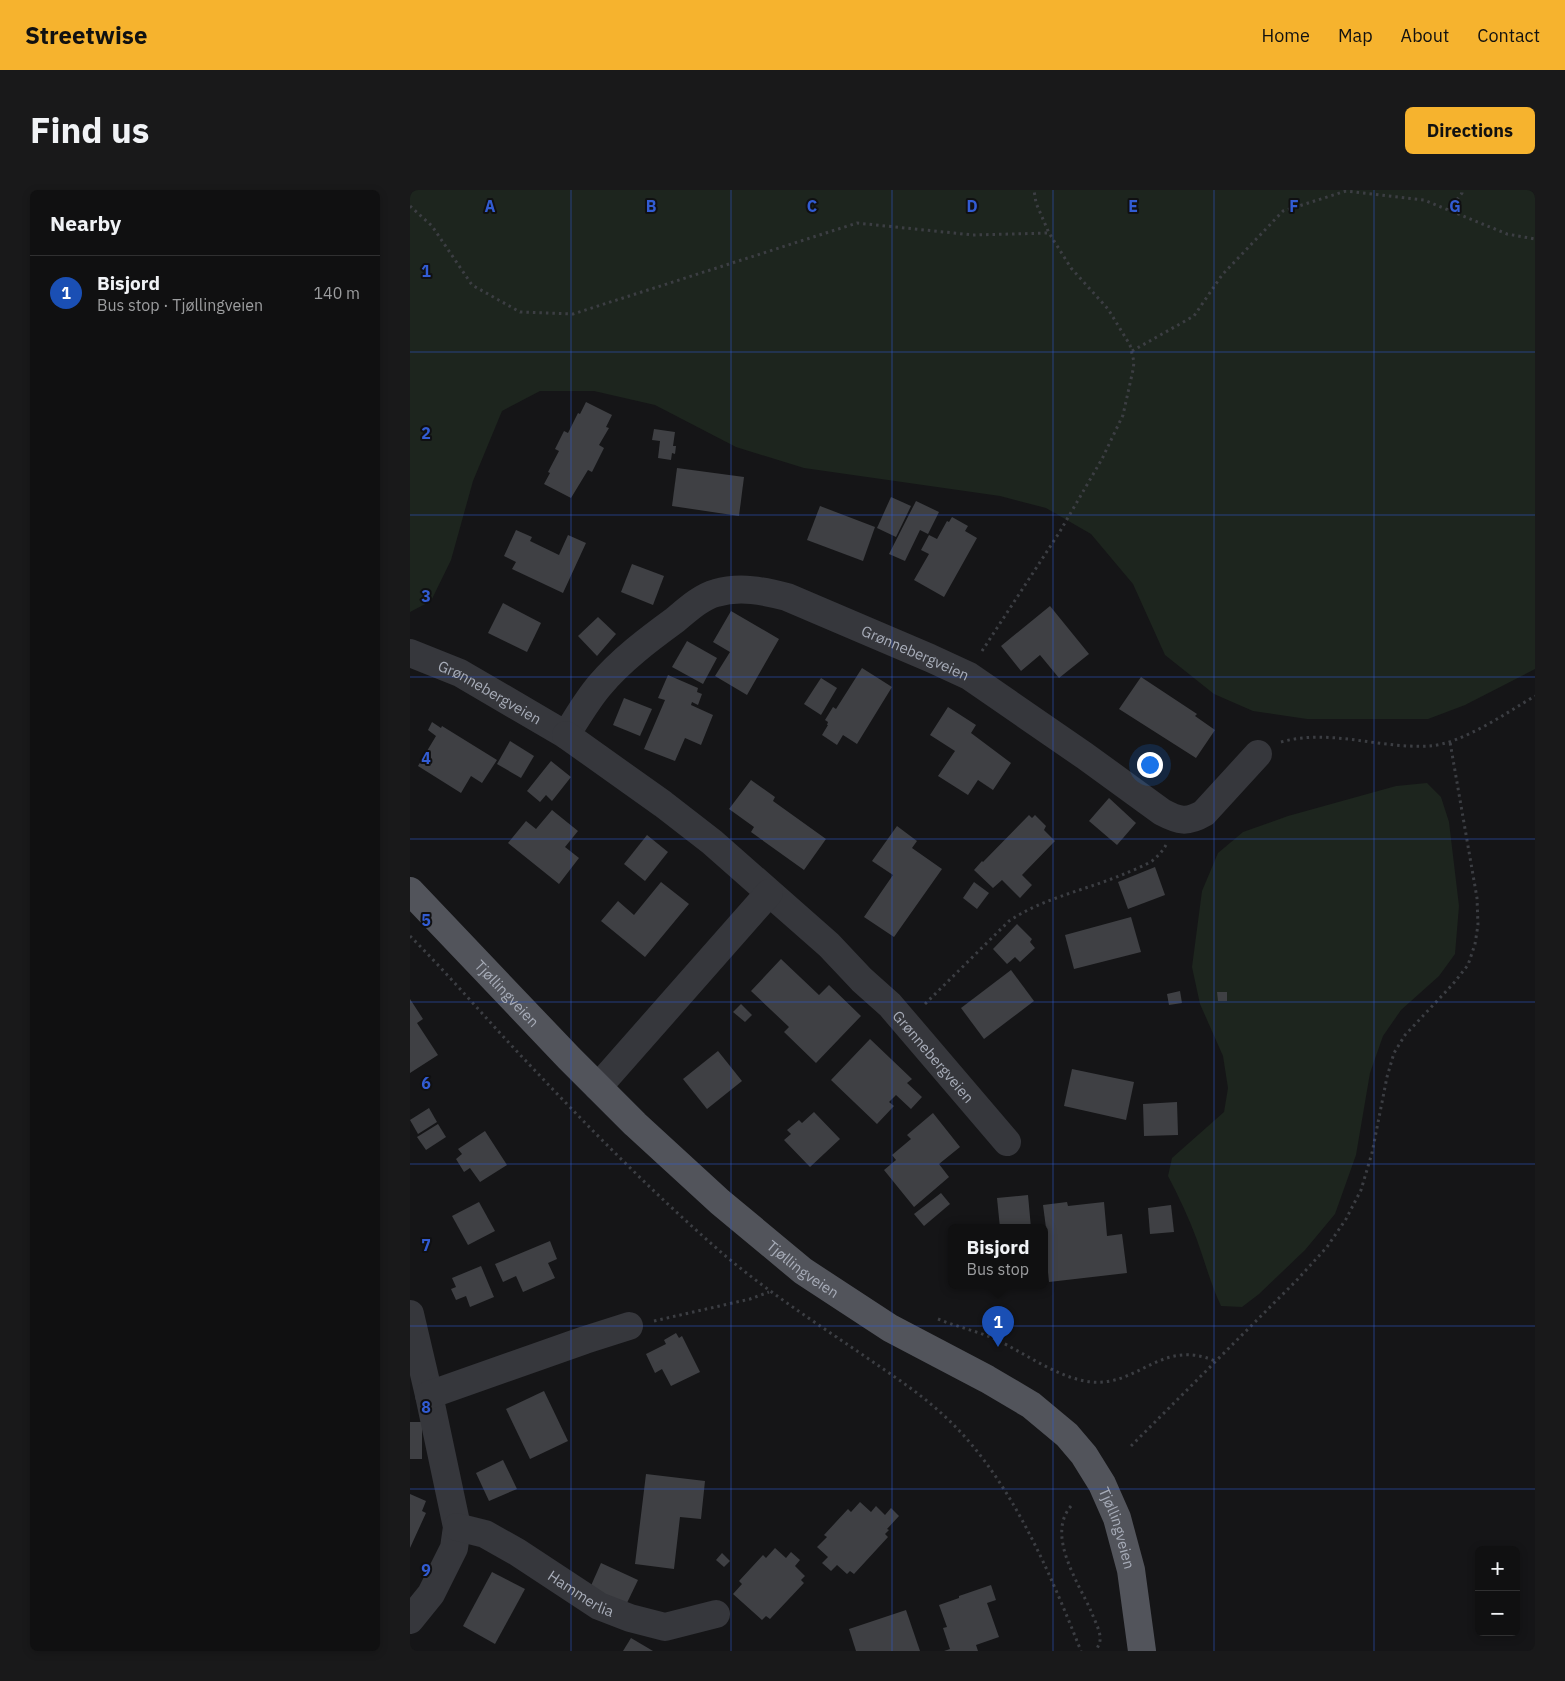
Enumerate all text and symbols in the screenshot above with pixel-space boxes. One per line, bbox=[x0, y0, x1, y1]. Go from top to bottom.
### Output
text: Streetwise bbox=[25, 19, 147, 51]
text: Home bbox=[1262, 24, 1310, 47]
text: Map bbox=[1338, 24, 1373, 47]
text: About bbox=[1401, 24, 1449, 47]
text: Contact bbox=[1477, 24, 1540, 47]
text: Find us bbox=[30, 107, 149, 153]
button: Directions bbox=[1405, 107, 1535, 154]
text: A bbox=[485, 196, 496, 216]
text: B bbox=[646, 196, 657, 216]
text: C bbox=[807, 196, 817, 216]
text: D bbox=[966, 196, 978, 216]
text: E bbox=[1128, 196, 1138, 216]
text: F bbox=[1289, 196, 1299, 216]
text: G bbox=[1449, 196, 1461, 216]
text: Nearby bbox=[50, 209, 121, 237]
text: 1 bbox=[421, 261, 431, 281]
text: Bisjord bbox=[97, 271, 160, 295]
text: 1 bbox=[61, 283, 71, 303]
text: 140 m bbox=[313, 283, 360, 303]
text: Bus stop · Tjøllingveien bbox=[97, 295, 263, 315]
text: 2 bbox=[421, 423, 431, 443]
text: 3 bbox=[421, 586, 431, 606]
street label: Grønnebergveien bbox=[859, 620, 972, 684]
street label: Grønnebergveien bbox=[435, 656, 545, 728]
text: 4 bbox=[421, 748, 431, 768]
your location bbox=[1137, 752, 1163, 778]
text: 5 bbox=[421, 910, 431, 930]
street label: Tjøllingveien bbox=[471, 956, 544, 1031]
street label: Grønnebergveien bbox=[889, 1006, 979, 1106]
text: 6 bbox=[421, 1073, 431, 1093]
popup bbox=[948, 1224, 1048, 1289]
text: 7 bbox=[421, 1235, 431, 1255]
text: Bisjord bbox=[967, 1235, 1030, 1259]
street label: Tjøllingveien bbox=[763, 1236, 843, 1302]
text: Bus stop bbox=[967, 1259, 1029, 1279]
pin: 1 bbox=[982, 1306, 1014, 1347]
text: 8 bbox=[421, 1397, 431, 1417]
street label: Tjøllingveien bbox=[1095, 1484, 1140, 1571]
map controls bbox=[1475, 1546, 1520, 1636]
button: + bbox=[1475, 1546, 1520, 1591]
text: 9 bbox=[421, 1560, 431, 1580]
street label: Hammerlia bbox=[544, 1566, 617, 1620]
button: − bbox=[1475, 1591, 1520, 1636]

